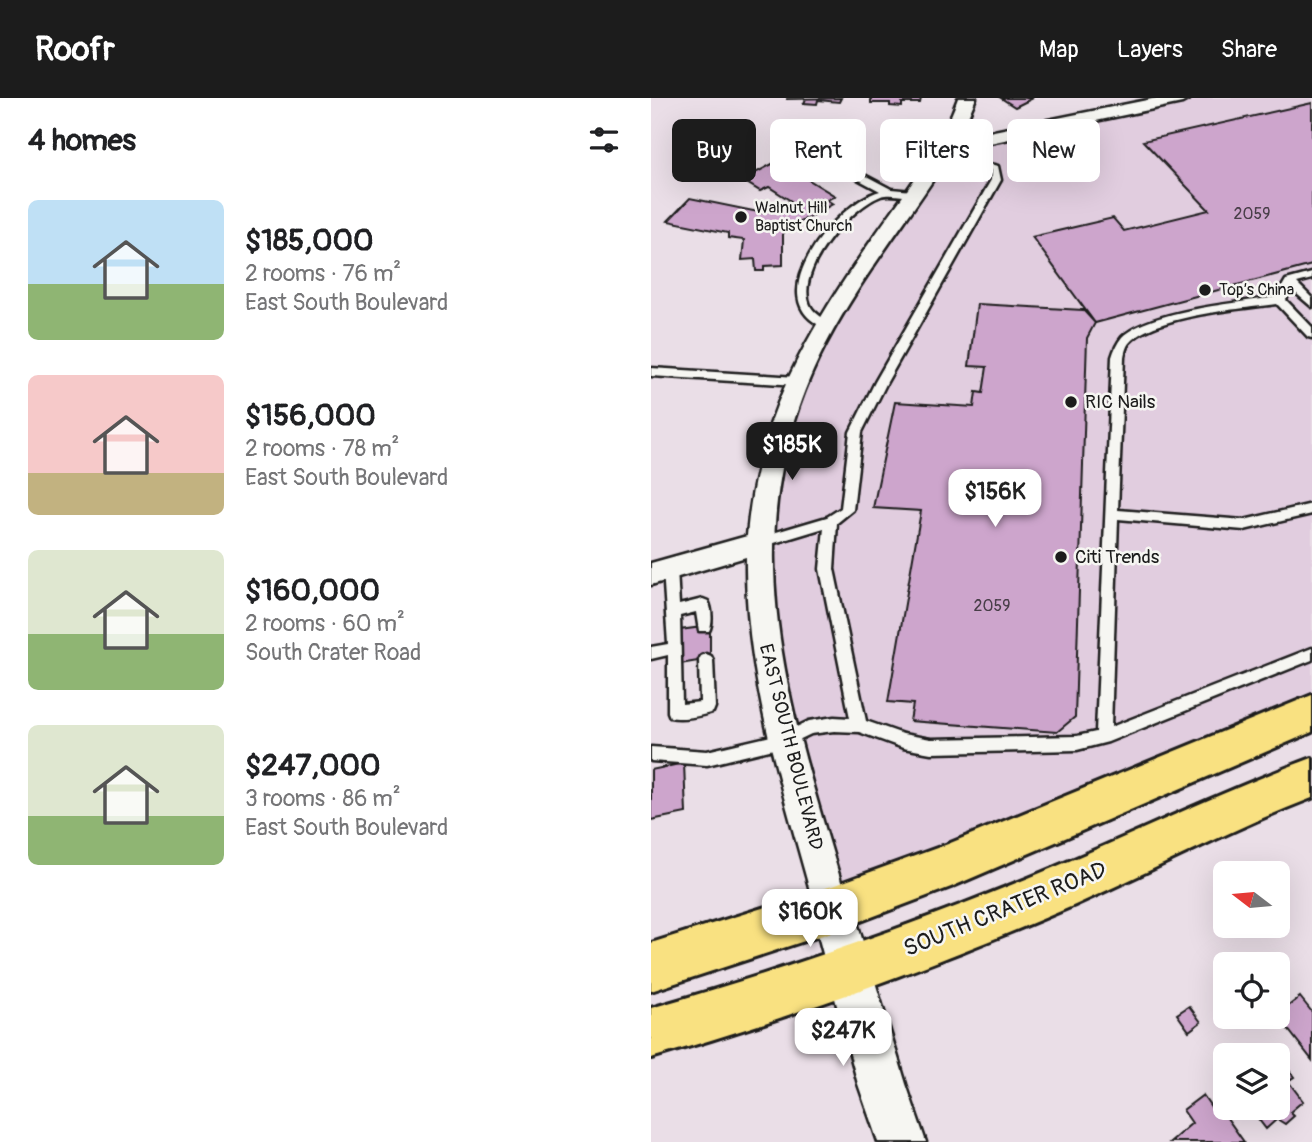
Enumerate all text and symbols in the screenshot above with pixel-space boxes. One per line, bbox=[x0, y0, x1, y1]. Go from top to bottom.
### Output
text: Roofr bbox=[35, 29, 115, 70]
text: Map bbox=[1039, 35, 1079, 64]
text: Layers bbox=[1117, 35, 1183, 64]
text: Share bbox=[1221, 35, 1277, 64]
chip: Buy bbox=[672, 119, 756, 182]
chip: Rent bbox=[770, 119, 866, 182]
chip: Filters bbox=[880, 119, 993, 182]
chip: New bbox=[1007, 119, 1100, 182]
icon: filters bbox=[585, 121, 623, 159]
text: 4 homes bbox=[28, 122, 136, 159]
place label: Walnut Hill Baptist Church bbox=[755, 198, 852, 236]
house number: 2059 bbox=[1234, 204, 1270, 224]
marker: Walnut Hill Baptist Church bbox=[733, 209, 749, 225]
text: $185,000 bbox=[245, 222, 373, 259]
icon: home bbox=[84, 228, 168, 312]
text: 2 rooms · 76 m² bbox=[245, 259, 401, 288]
place label: Top’s China bbox=[1219, 280, 1294, 300]
marker: Top’s China bbox=[1197, 282, 1213, 298]
text: East South Boulevard bbox=[245, 288, 448, 317]
place label: RIC Nails bbox=[1085, 390, 1156, 414]
marker: RIC Nails bbox=[1063, 394, 1079, 410]
text: $156,000 bbox=[245, 397, 376, 434]
icon: home bbox=[84, 403, 168, 487]
pin: $185K bbox=[743, 422, 841, 482]
text: $185K bbox=[762, 430, 822, 459]
text: 2 rooms · 78 m² bbox=[245, 434, 399, 463]
text: East South Boulevard bbox=[245, 463, 448, 492]
pin: $156K bbox=[946, 470, 1044, 529]
text: $156K bbox=[964, 477, 1026, 506]
place label: Citi Trends bbox=[1075, 545, 1160, 569]
marker: Citi Trends bbox=[1053, 549, 1069, 565]
text: $160,000 bbox=[245, 572, 380, 609]
icon: home bbox=[84, 578, 168, 662]
house number: 2059 bbox=[974, 596, 1010, 616]
text: 2 rooms · 60 m² bbox=[245, 609, 405, 638]
text: South Crater Road bbox=[245, 638, 421, 667]
street label: EAST SOUTH BOULEVARD bbox=[754, 641, 828, 853]
text: $247,000 bbox=[245, 747, 380, 784]
icon: home bbox=[84, 753, 168, 837]
text: 3 rooms · 86 m² bbox=[245, 784, 401, 813]
text: East South Boulevard bbox=[245, 813, 448, 842]
street label: SOUTH CRATER ROAD bbox=[899, 855, 1111, 963]
north arrow bbox=[1213, 861, 1290, 938]
map controls bbox=[1213, 861, 1290, 1120]
pin: $160K bbox=[761, 890, 859, 949]
text: $160K bbox=[778, 897, 842, 926]
button: locate bbox=[1213, 952, 1290, 1029]
pin: $247K bbox=[794, 1009, 892, 1068]
text: $247K bbox=[811, 1016, 875, 1045]
button: layers bbox=[1213, 1043, 1290, 1120]

